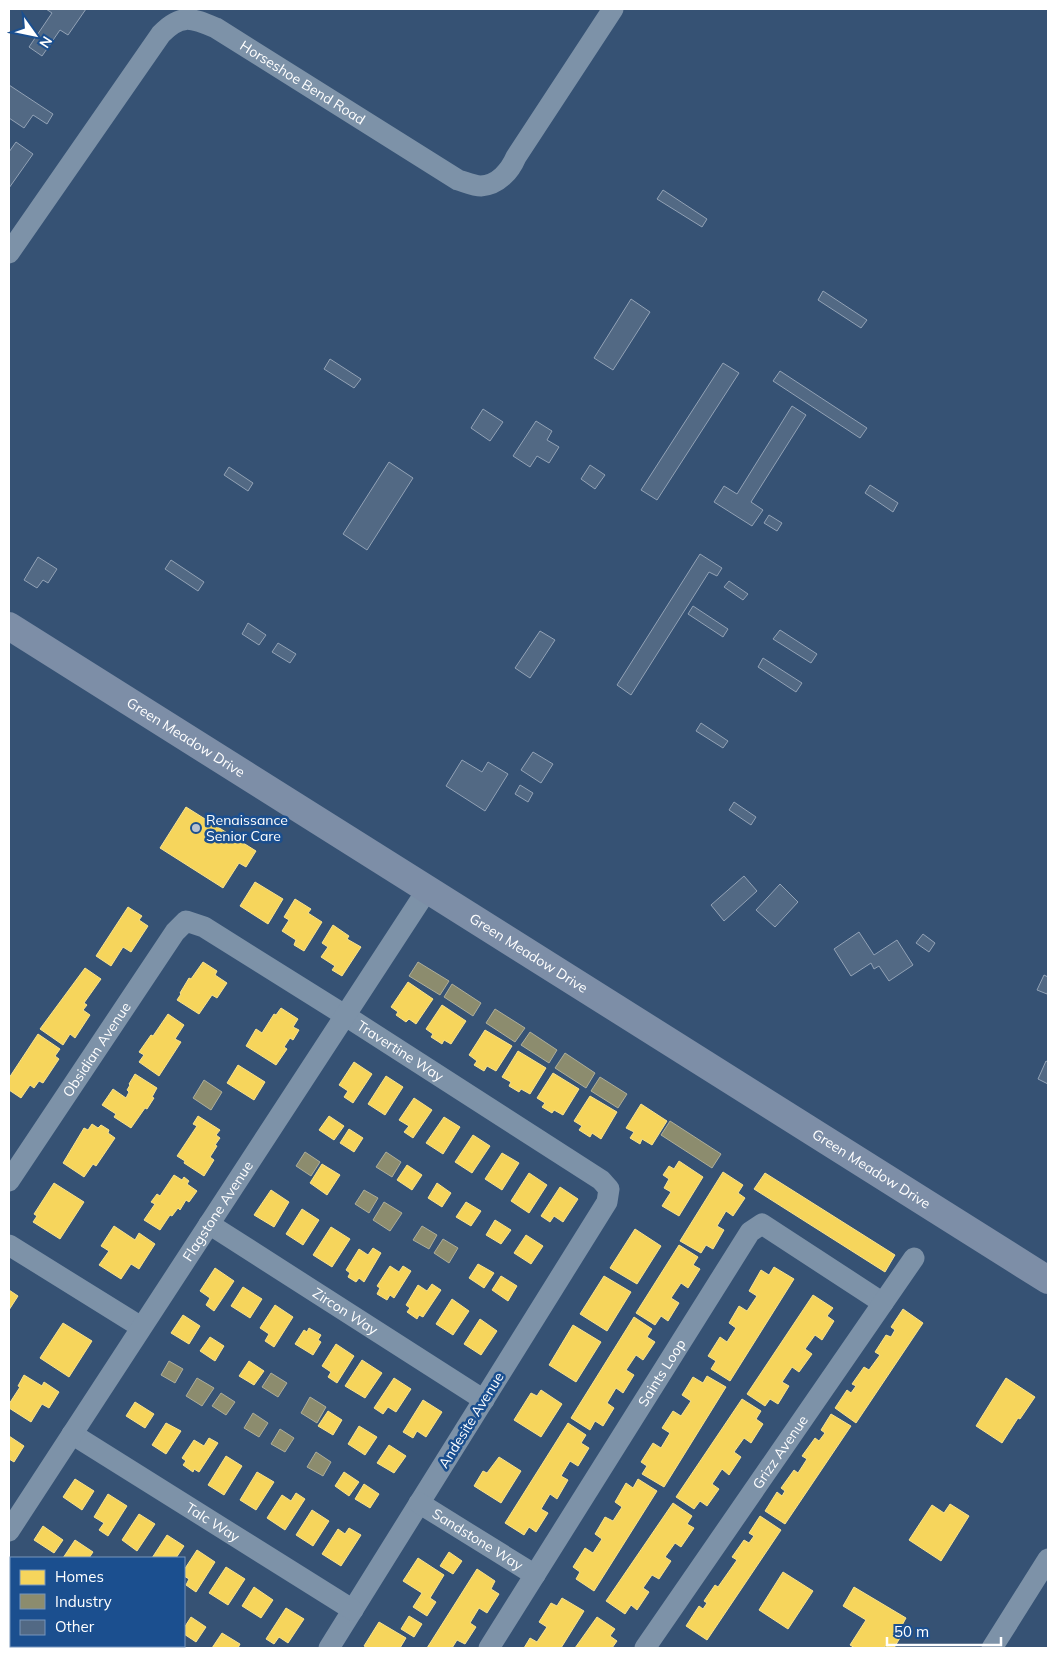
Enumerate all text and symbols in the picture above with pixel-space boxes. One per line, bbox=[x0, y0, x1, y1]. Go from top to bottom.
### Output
north arrow bbox=[10, 10, 60, 60]
text: N bbox=[35, 33, 56, 51]
street label: Horseshoe Bend Road bbox=[237, 36, 369, 129]
street label: Green Meadow Drive bbox=[123, 693, 248, 781]
place label: Renaissance Senior Care bbox=[206, 811, 288, 845]
marker: Renaissance Senior Care bbox=[190, 822, 202, 834]
street label: Green Meadow Drive bbox=[466, 909, 591, 997]
street label: Obsidian Avenue bbox=[59, 999, 135, 1100]
street label: Travertine Way bbox=[354, 1016, 448, 1086]
street label: Green Meadow Drive bbox=[809, 1125, 934, 1213]
street label: Flagstone Avenue bbox=[178, 1157, 257, 1265]
street label: Zircon Way bbox=[309, 1284, 382, 1339]
street label: Saints Loop bbox=[634, 1336, 690, 1410]
street label: Andesite Avenue bbox=[434, 1369, 508, 1471]
street label: Grizz Avenue bbox=[748, 1412, 812, 1492]
street label: Talc Way bbox=[182, 1498, 243, 1546]
street label: Sandstone Way bbox=[429, 1504, 527, 1575]
legend bbox=[10, 1557, 185, 1647]
text: Homes bbox=[55, 1567, 104, 1586]
text: Industry bbox=[55, 1592, 112, 1611]
scale bar bbox=[887, 1614, 1001, 1646]
text: Other bbox=[55, 1617, 95, 1636]
text: 50 m bbox=[894, 1622, 929, 1641]

